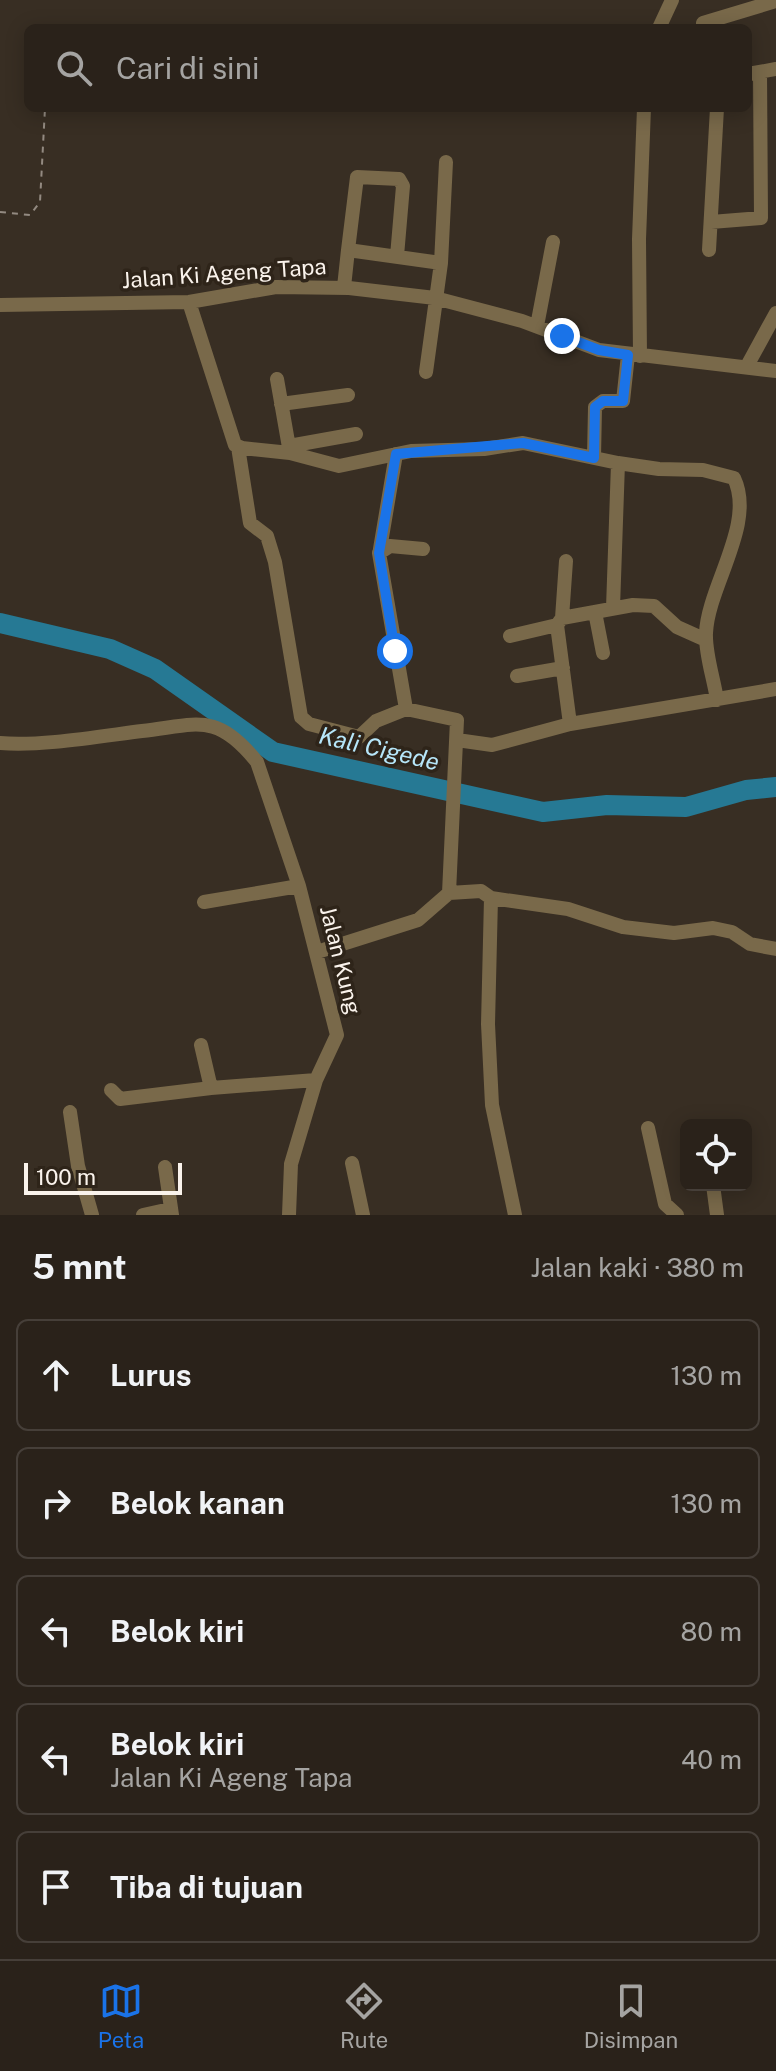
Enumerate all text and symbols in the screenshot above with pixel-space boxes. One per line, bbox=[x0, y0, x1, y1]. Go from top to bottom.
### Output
search box bbox=[24, 24, 752, 112]
icon: search bbox=[52, 46, 96, 90]
text: Cari di sini bbox=[116, 50, 259, 86]
street label: Jalan Ki Ageng Tapa bbox=[121, 253, 327, 293]
route end bbox=[544, 318, 580, 354]
route start bbox=[377, 633, 413, 669]
water label: Kali Cigede bbox=[316, 721, 442, 775]
street label: Jalan Kung bbox=[315, 903, 367, 1017]
map controls bbox=[680, 1119, 752, 1191]
button: locate bbox=[680, 1119, 752, 1191]
scale bar bbox=[24, 1159, 182, 1195]
text: 100 m bbox=[36, 1164, 96, 1190]
text: 5 mnt bbox=[32, 1247, 127, 1287]
text: Jalan kaki · 380 m bbox=[530, 1252, 744, 1283]
icon: ahead bbox=[34, 1353, 78, 1397]
text: Lurus bbox=[110, 1357, 192, 1393]
text: 130 m bbox=[670, 1360, 742, 1391]
icon: right bbox=[34, 1481, 78, 1525]
text: Belok kanan bbox=[110, 1485, 285, 1521]
text: 130 m bbox=[670, 1488, 742, 1519]
icon: left bbox=[34, 1609, 78, 1653]
text: Belok kiri bbox=[110, 1613, 244, 1649]
text: 80 m bbox=[681, 1616, 742, 1647]
text: Belok kiri bbox=[110, 1726, 244, 1762]
icon: left bbox=[34, 1737, 78, 1781]
text: 40 m bbox=[681, 1744, 742, 1775]
text: Jalan Ki Ageng Tapa bbox=[110, 1762, 352, 1793]
icon: arrive bbox=[34, 1865, 78, 1909]
text: Tiba di tujuan bbox=[110, 1869, 303, 1905]
tab: Peta bbox=[98, 1979, 144, 2053]
tab: Rute bbox=[340, 1979, 388, 2053]
tab: Disimpan bbox=[584, 1979, 678, 2053]

